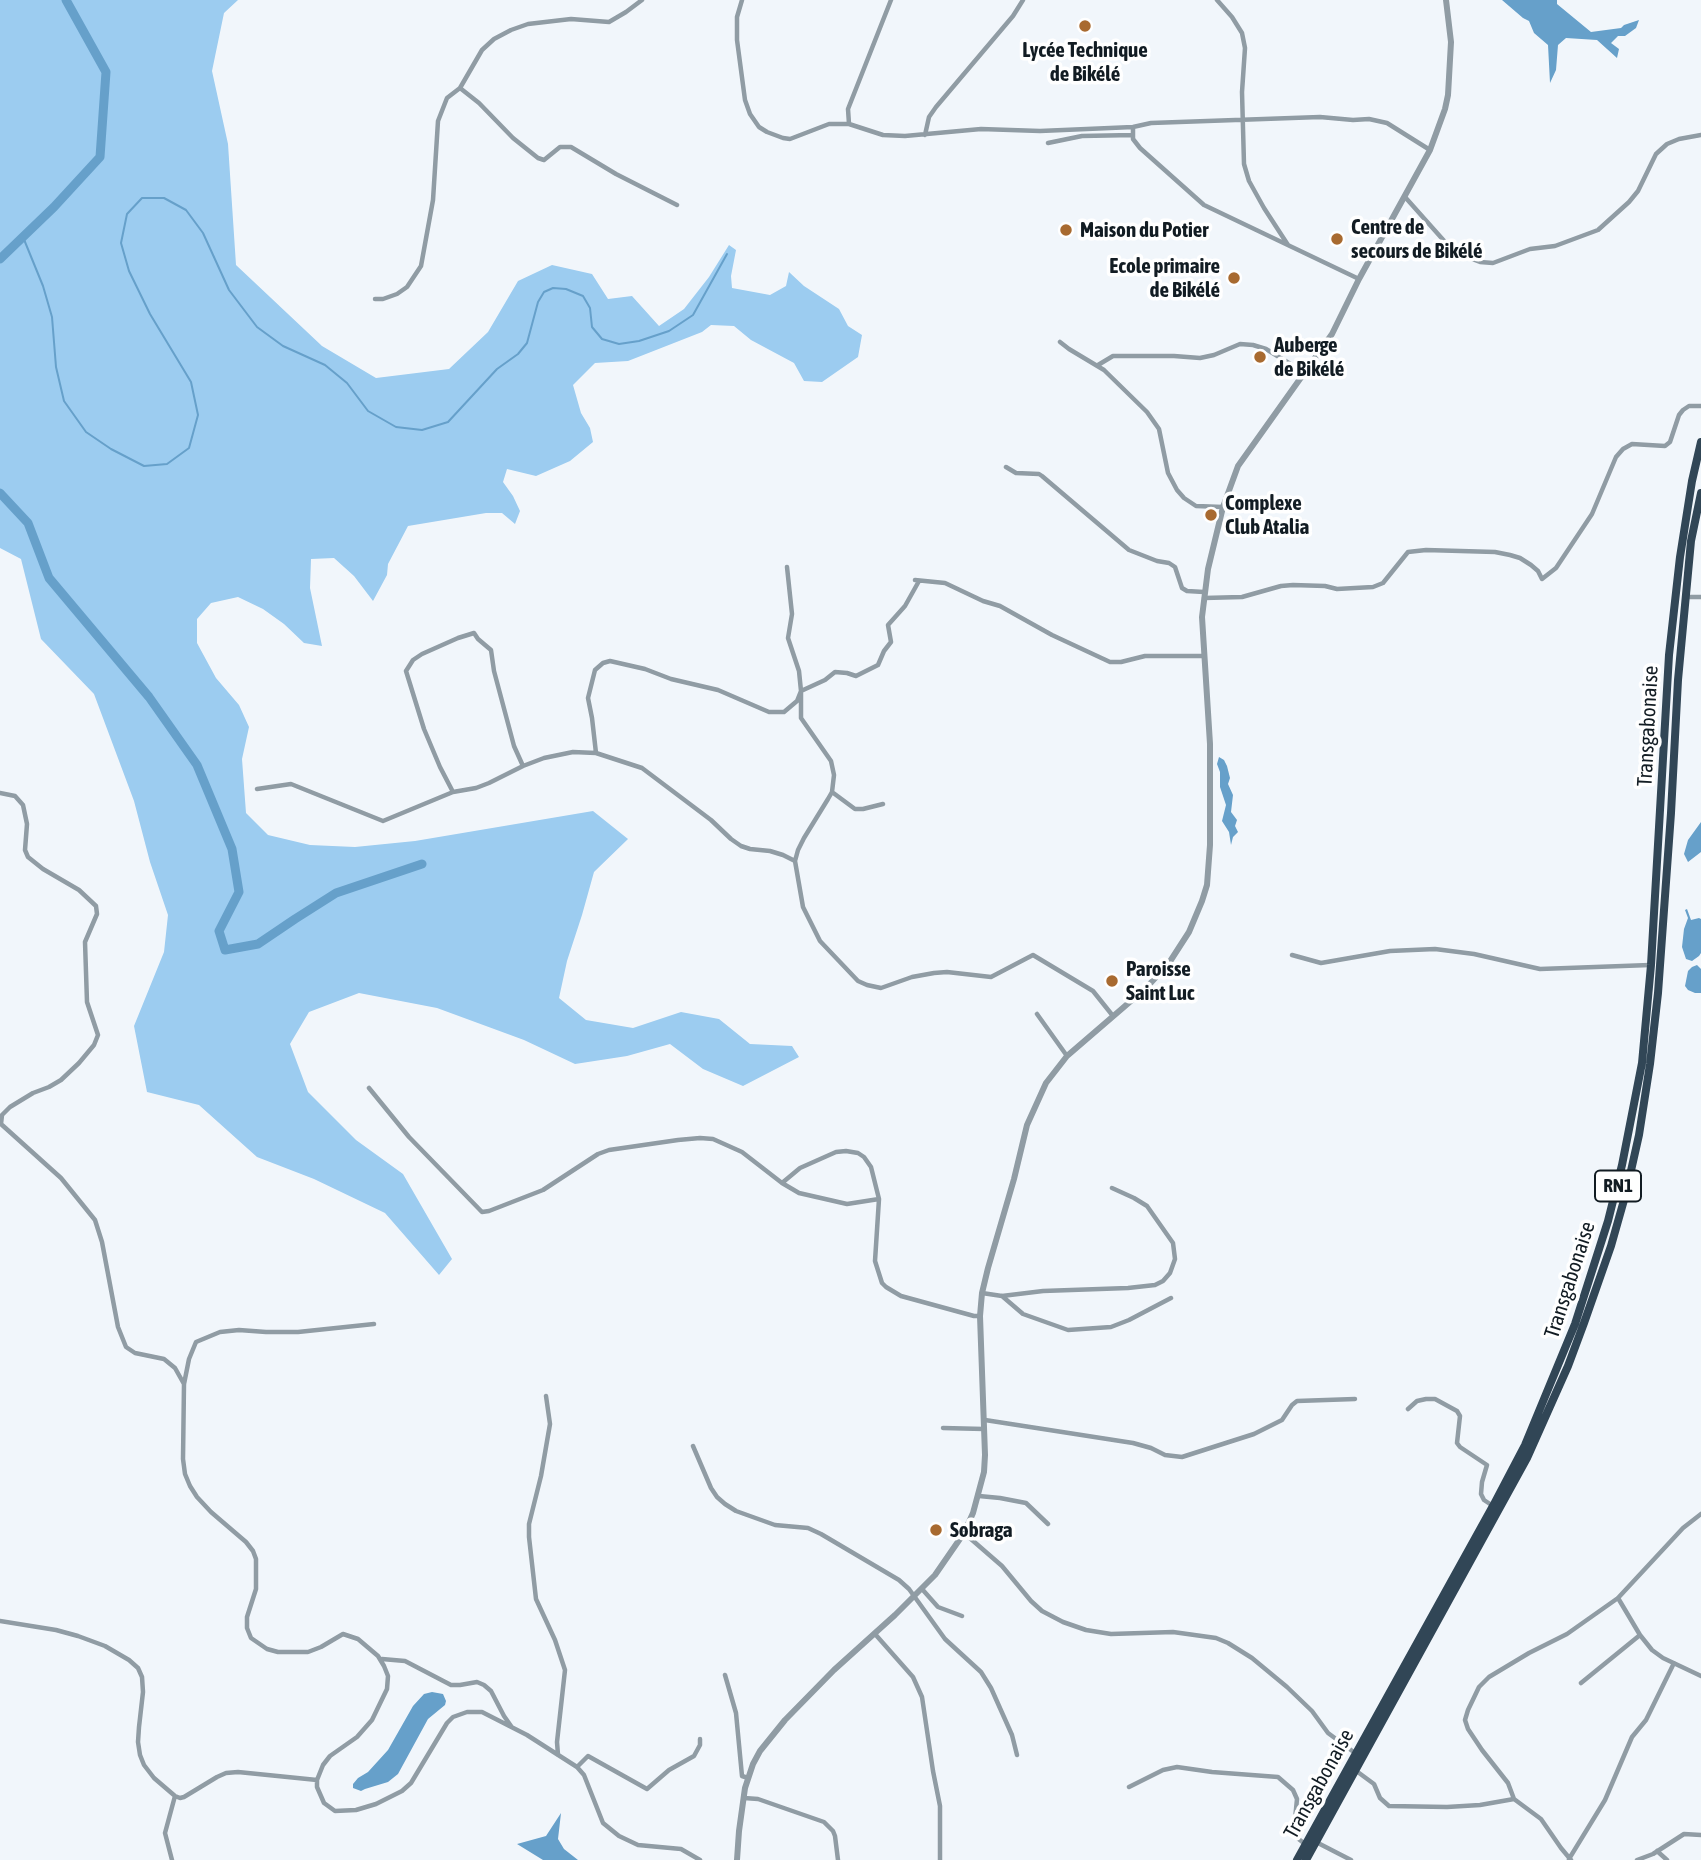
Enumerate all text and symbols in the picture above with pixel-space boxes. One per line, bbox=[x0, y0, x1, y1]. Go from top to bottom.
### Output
marker: Lycée Technique de Bikélé bbox=[1077, 18, 1093, 34]
place label: Lycée Technique de Bikélé bbox=[1022, 37, 1148, 87]
place label: Centre de secours de Bikélé bbox=[1351, 214, 1483, 264]
place label: Maison du Potier bbox=[1080, 217, 1209, 243]
marker: Maison du Potier bbox=[1058, 222, 1074, 238]
marker: Centre de secours de Bikélé bbox=[1329, 231, 1345, 247]
place label: Ecole primaire de Bikélé bbox=[1109, 253, 1220, 303]
marker: Ecole primaire de Bikélé bbox=[1226, 270, 1242, 286]
place label: Auberge de Bikélé bbox=[1274, 332, 1344, 382]
marker: Auberge de Bikélé bbox=[1252, 349, 1268, 365]
place label: Complexe Club Atalia bbox=[1225, 490, 1309, 540]
marker: Complexe Club Atalia bbox=[1203, 507, 1219, 523]
street label: Transgabonaise bbox=[1632, 665, 1664, 787]
place label: Paroisse Saint Luc bbox=[1126, 956, 1195, 1006]
marker: Paroisse Saint Luc bbox=[1104, 973, 1120, 989]
road number: RN1 bbox=[1595, 1170, 1641, 1202]
street label: Transgabonaise bbox=[1539, 1219, 1601, 1341]
place label: Sobraga bbox=[950, 1517, 1013, 1543]
marker: Sobraga bbox=[928, 1522, 944, 1538]
street label: Transgabonaise bbox=[1279, 1725, 1359, 1843]

